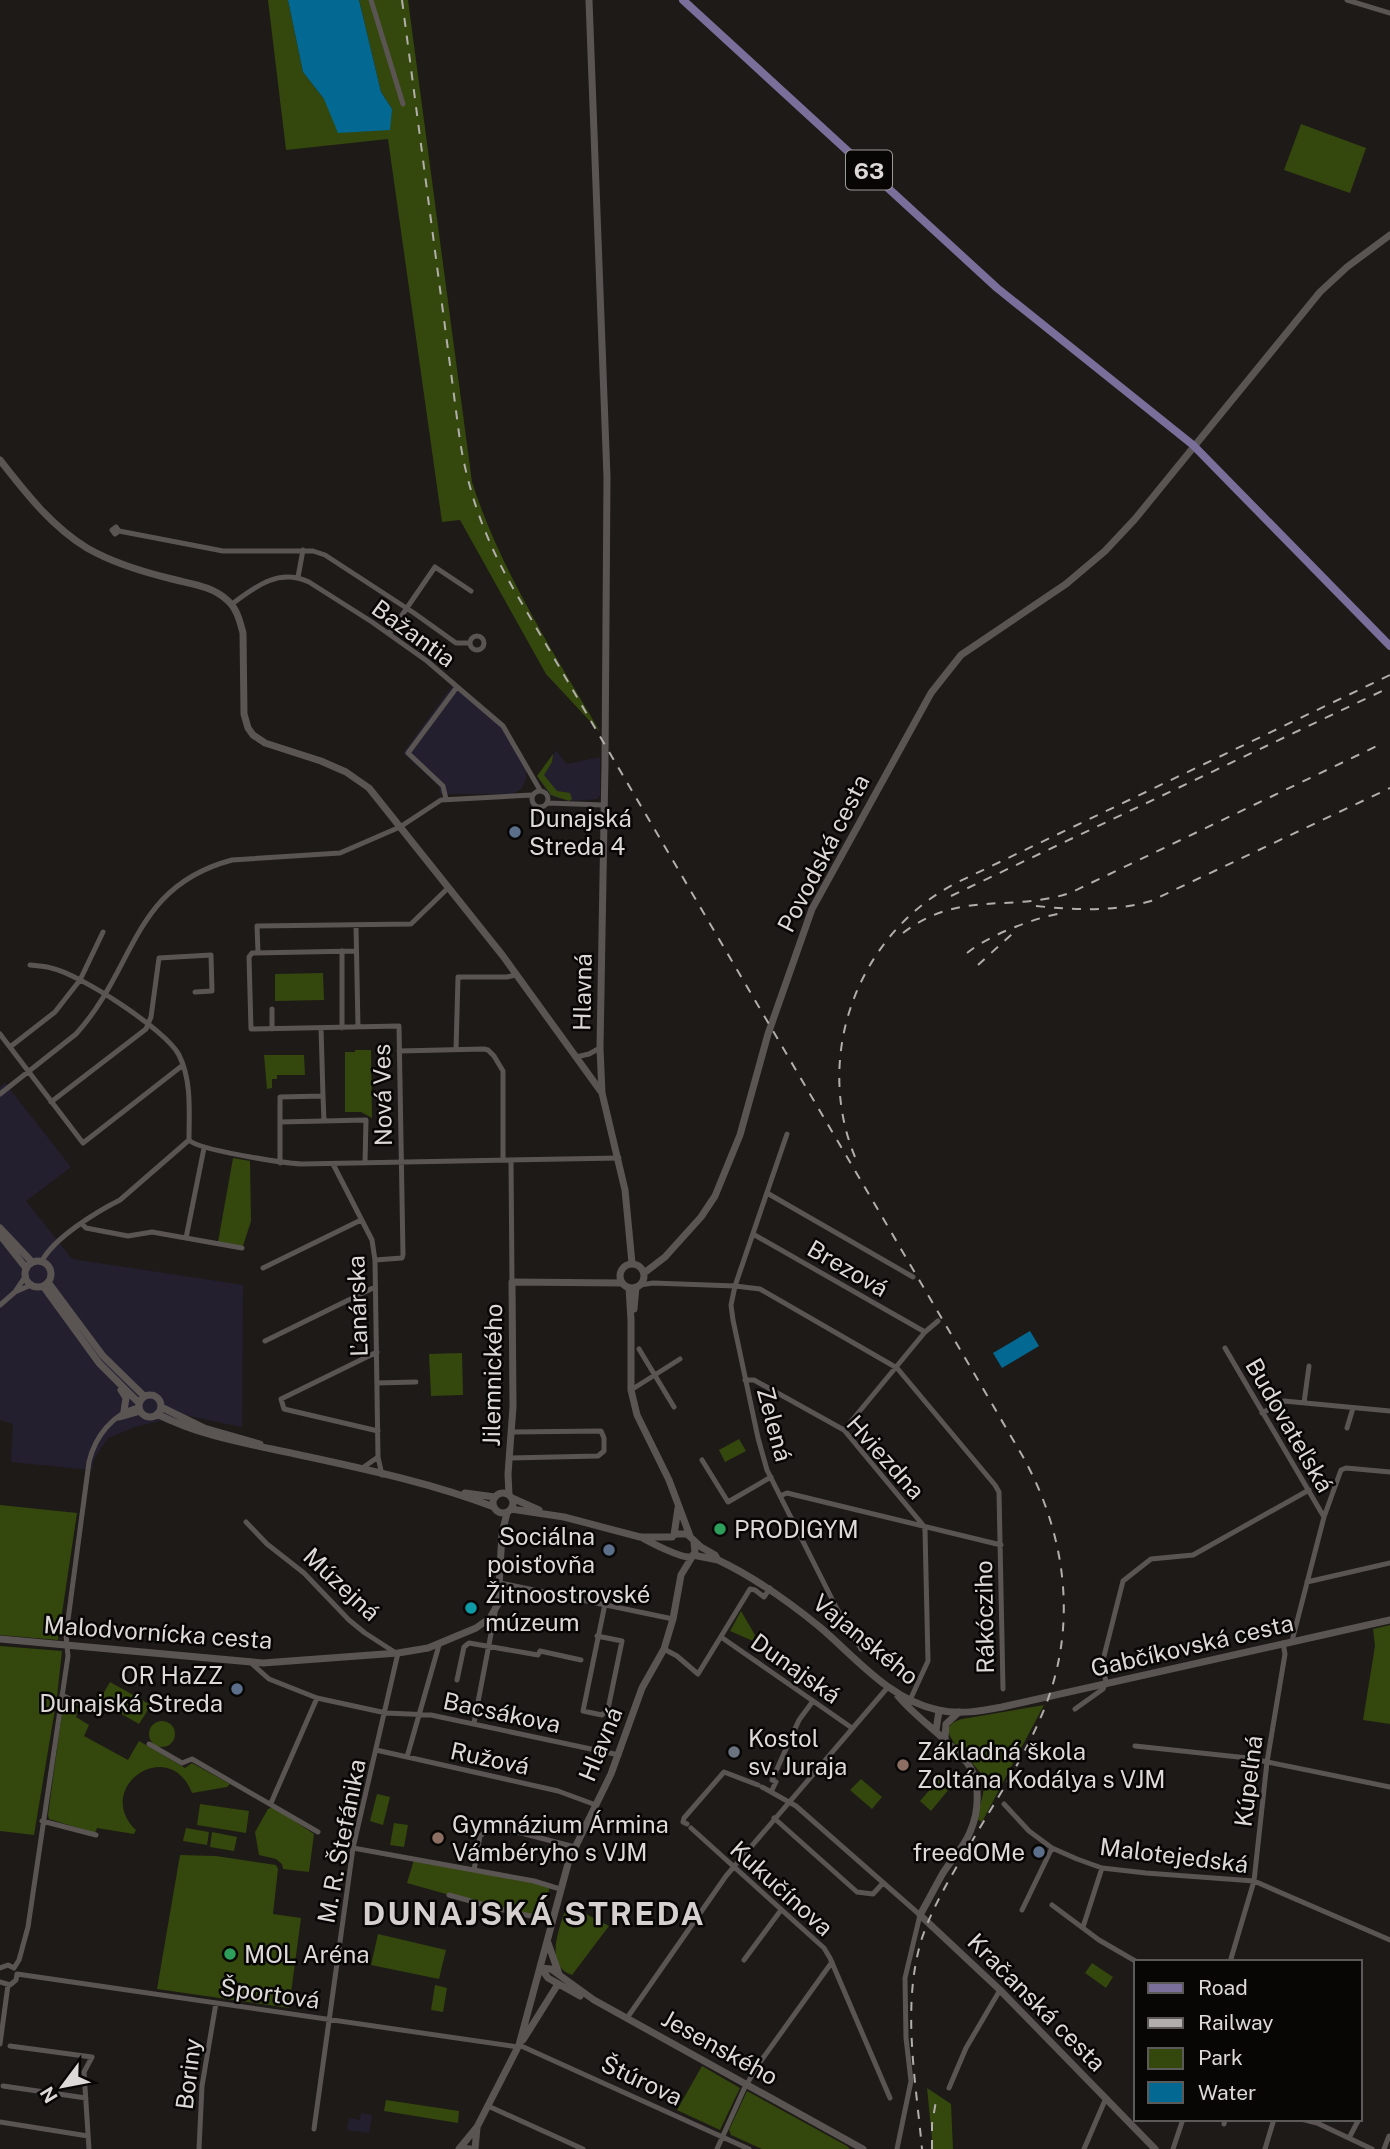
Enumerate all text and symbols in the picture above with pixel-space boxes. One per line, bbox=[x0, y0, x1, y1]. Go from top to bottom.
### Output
road number: 63 bbox=[846, 150, 892, 190]
street label: Bažantia bbox=[367, 593, 461, 673]
street label: Povodská cesta bbox=[771, 770, 875, 936]
place label: Dunajská Streda 4 bbox=[529, 804, 632, 860]
marker: Dunajská Streda 4 bbox=[507, 824, 523, 840]
street label: Hlavná bbox=[567, 953, 597, 1031]
street label: Nová Ves bbox=[367, 1044, 397, 1146]
street label: Brezová bbox=[803, 1234, 893, 1302]
street label: Ľanárska bbox=[341, 1255, 373, 1357]
street label: Jilemnického bbox=[477, 1303, 507, 1447]
street label: Budovateľská bbox=[1240, 1353, 1340, 1497]
street label: Zelená bbox=[752, 1384, 798, 1464]
street label: Hviezdna bbox=[841, 1409, 931, 1505]
place label: PRODIGYM bbox=[734, 1515, 859, 1543]
marker: PRODIGYM bbox=[712, 1521, 728, 1537]
place label: Sociálna poisťovňa bbox=[487, 1522, 595, 1578]
street label: Múzejná bbox=[298, 1542, 386, 1626]
marker: Sociálna poisťovňa bbox=[601, 1542, 617, 1558]
street label: Rákócziho bbox=[969, 1560, 999, 1674]
place label: Žitnoostrovské múzeum bbox=[485, 1580, 650, 1636]
street label: Vajanského bbox=[808, 1588, 924, 1690]
marker: Žitnoostrovské múzeum bbox=[463, 1600, 479, 1616]
street label: Gabčíkovská cesta bbox=[1088, 1608, 1296, 1682]
street label: Malodvornícka cesta bbox=[43, 1610, 273, 1654]
street label: Dunajská bbox=[746, 1627, 846, 1709]
place label: OR HaZZ Dunajská Streda bbox=[39, 1661, 223, 1717]
marker: OR HaZZ Dunajská Streda bbox=[229, 1681, 245, 1697]
street label: Bacsákova bbox=[441, 1686, 563, 1738]
street label: Hlavná bbox=[572, 1703, 628, 1785]
place label: Kostol sv. Juraja bbox=[748, 1724, 847, 1780]
street label: Kúpeľná bbox=[1229, 1734, 1267, 1828]
street label: Ružová bbox=[448, 1736, 532, 1780]
place label: Základná škola Zoltána Kodálya s VJM bbox=[917, 1737, 1166, 1793]
marker: Kostol sv. Juraja bbox=[726, 1744, 742, 1760]
street label: M. R. Štefánika bbox=[311, 1757, 371, 1925]
marker: Základná škola Zoltána Kodálya s VJM bbox=[895, 1757, 911, 1773]
place label: Gymnázium Ármina Vámbéryho s VJM bbox=[452, 1810, 669, 1866]
marker: Gymnázium Ármina Vámbéryho s VJM bbox=[430, 1830, 446, 1846]
street label: Malotejedská bbox=[1098, 1832, 1250, 1878]
street label: Kukučínova bbox=[725, 1835, 839, 1941]
place label: freedOMe bbox=[912, 1838, 1025, 1866]
marker: freedOMe bbox=[1031, 1844, 1047, 1860]
district label: DUNAJSKÁ STREDA bbox=[362, 1895, 706, 1932]
street label: Kračanská cesta bbox=[962, 1927, 1112, 2077]
place label: MOL Aréna bbox=[244, 1940, 369, 1968]
marker: MOL Aréna bbox=[222, 1946, 238, 1962]
legend bbox=[1134, 1960, 1362, 2121]
street label: Športová bbox=[218, 1972, 322, 2014]
text: Road bbox=[1198, 1975, 1248, 2000]
street label: Jesenského bbox=[657, 2004, 783, 2090]
text: Railway bbox=[1198, 2010, 1274, 2035]
street label: Boriny bbox=[170, 2037, 206, 2111]
text: Park bbox=[1198, 2045, 1243, 2070]
street label: Štúrova bbox=[597, 2049, 687, 2111]
north arrow bbox=[28, 2051, 98, 2121]
text: Water bbox=[1198, 2080, 1256, 2105]
text: N bbox=[35, 2083, 62, 2107]

